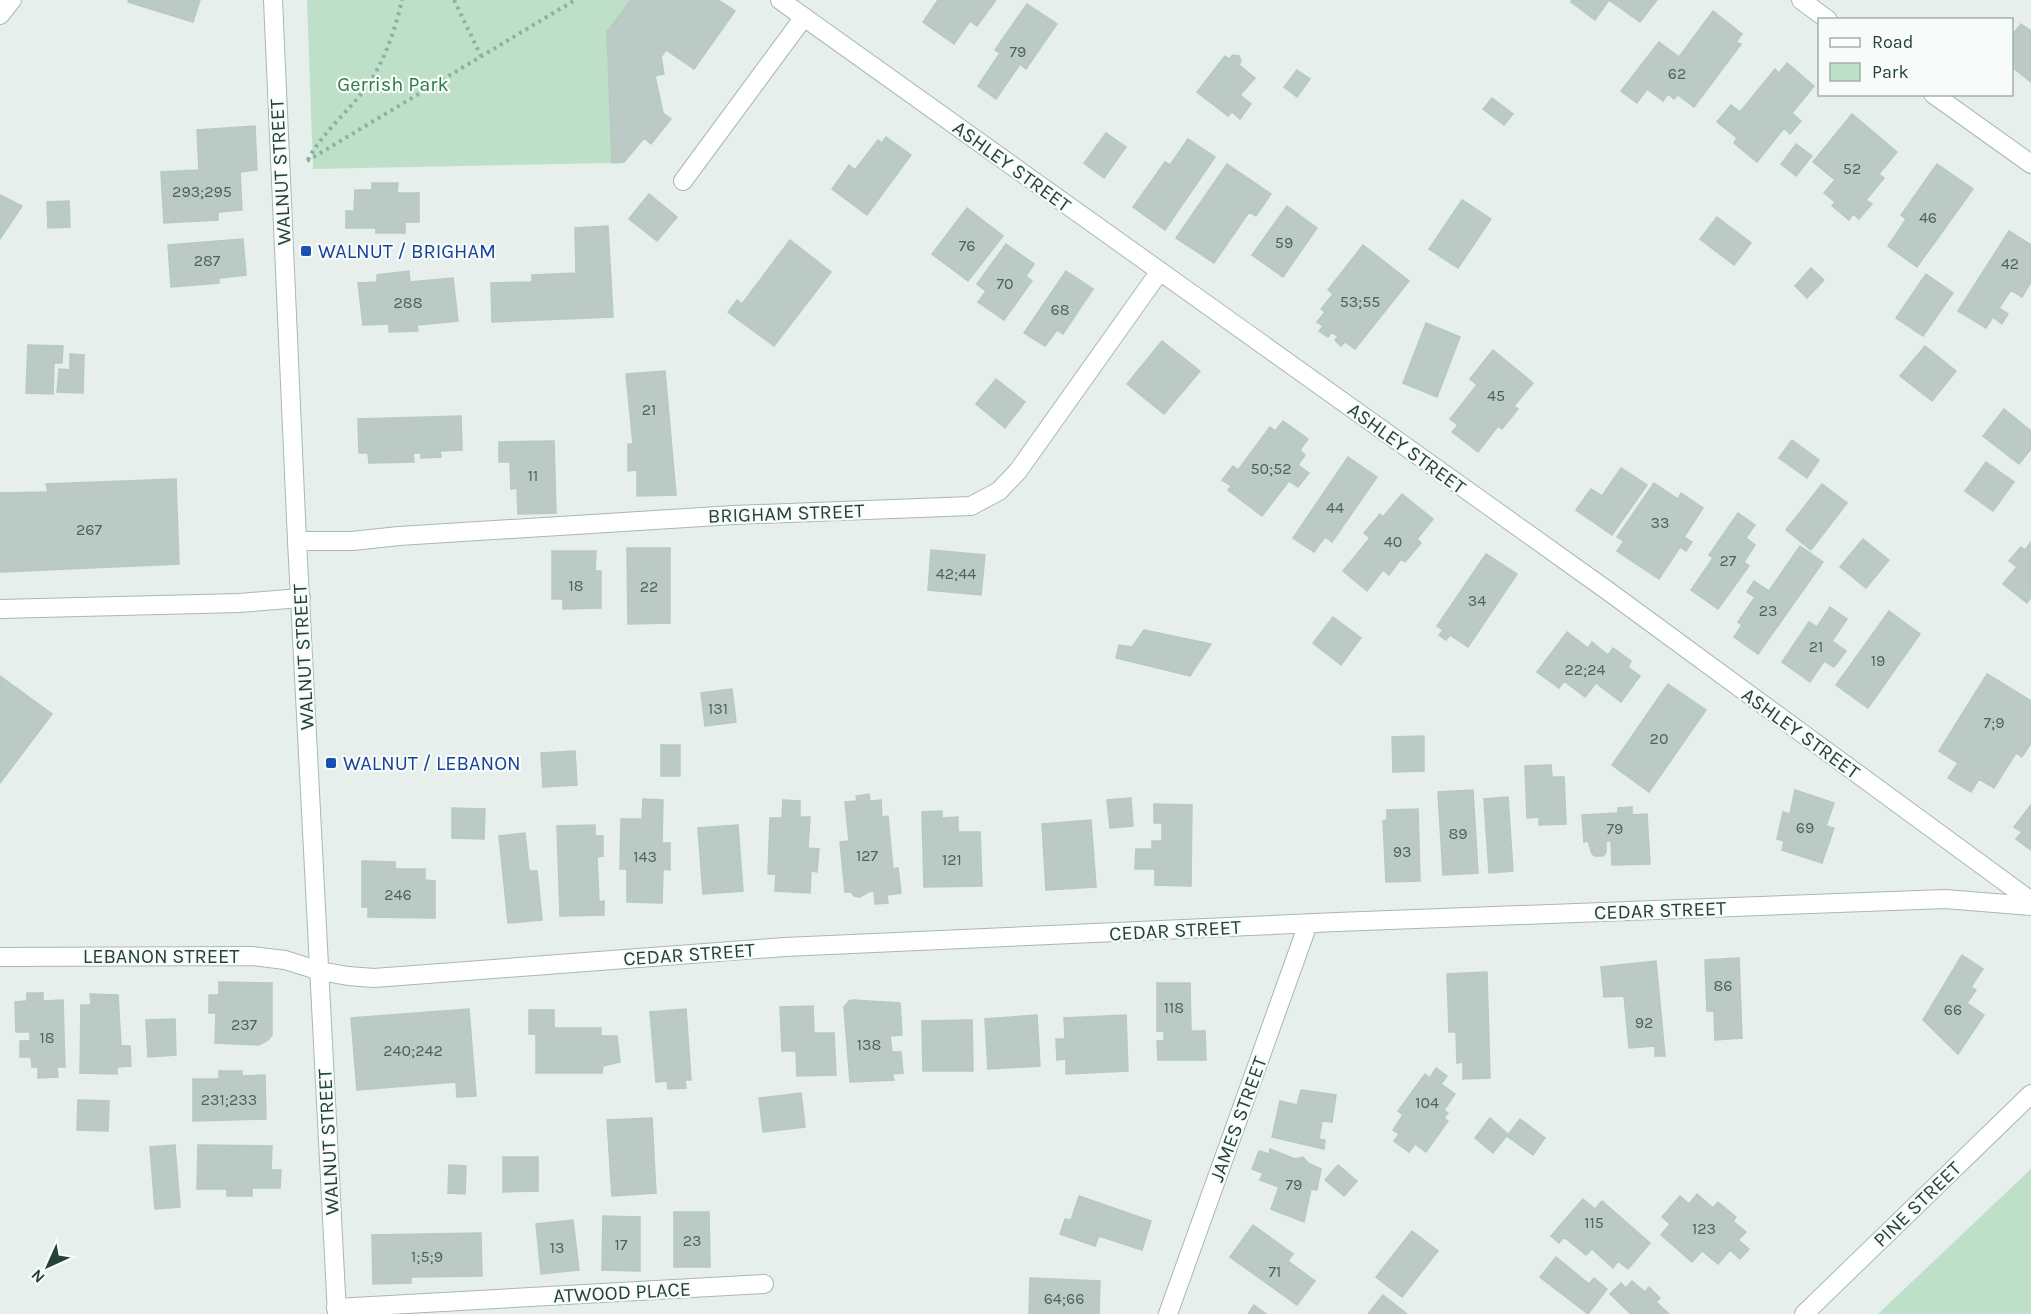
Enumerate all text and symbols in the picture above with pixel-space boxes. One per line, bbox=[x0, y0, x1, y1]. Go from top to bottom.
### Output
legend bbox=[1818, 18, 2013, 96]
text: Road bbox=[1872, 31, 1913, 53]
house number: 79 bbox=[1010, 42, 1026, 61]
text: Park bbox=[1872, 61, 1909, 83]
house number: 62 bbox=[1668, 64, 1686, 83]
park label: Gerrish Park bbox=[337, 73, 449, 96]
street label: WALNUT STREET bbox=[265, 98, 296, 246]
street label: ASHLEY STREET bbox=[948, 116, 1075, 217]
house number: 52 bbox=[1843, 159, 1861, 178]
house number: 293;295 bbox=[172, 182, 232, 201]
house number: 46 bbox=[1919, 208, 1937, 227]
house number: 59 bbox=[1275, 233, 1293, 252]
house number: 76 bbox=[959, 236, 975, 255]
place label: WALNUT / BRIGHAM bbox=[318, 240, 496, 263]
marker: WALNUT / BRIGHAM bbox=[299, 244, 313, 258]
house number: 287 bbox=[194, 251, 221, 270]
house number: 42 bbox=[2001, 254, 2019, 273]
house number: 70 bbox=[996, 274, 1014, 293]
house number: 53;55 bbox=[1340, 292, 1380, 311]
house number: 288 bbox=[394, 293, 422, 312]
house number: 68 bbox=[1051, 300, 1070, 319]
house number: 45 bbox=[1487, 386, 1505, 405]
street label: ASHLEY STREET bbox=[1343, 398, 1470, 499]
house number: 21 bbox=[642, 400, 656, 419]
house number: 50;52 bbox=[1250, 459, 1292, 478]
house number: 11 bbox=[528, 466, 538, 485]
house number: 44 bbox=[1326, 498, 1344, 517]
street label: BRIGHAM STREET bbox=[707, 499, 865, 528]
house number: 33 bbox=[1651, 513, 1669, 532]
house number: 267 bbox=[76, 520, 102, 539]
house number: 40 bbox=[1384, 532, 1402, 551]
house number: 27 bbox=[1720, 551, 1737, 570]
house number: 42;44 bbox=[936, 564, 976, 583]
house number: 18 bbox=[568, 576, 584, 595]
house number: 22 bbox=[640, 577, 658, 596]
street label: WALNUT STREET bbox=[288, 583, 319, 731]
house number: 34 bbox=[1468, 591, 1486, 610]
house number: 23 bbox=[1759, 601, 1777, 620]
house number: 21 bbox=[1809, 637, 1823, 656]
house number: 19 bbox=[1871, 651, 1885, 670]
house number: 22;24 bbox=[1565, 660, 1606, 679]
street label: ASHLEY STREET bbox=[1737, 683, 1864, 784]
house number: 131 bbox=[708, 699, 728, 718]
house number: 7;9 bbox=[1984, 713, 2004, 732]
house number: 20 bbox=[1650, 729, 1668, 748]
place label: WALNUT / LEBANON bbox=[343, 752, 521, 775]
marker: WALNUT / LEBANON bbox=[324, 756, 338, 770]
house number: 69 bbox=[1796, 818, 1814, 837]
house number: 79 bbox=[1607, 819, 1623, 838]
house number: 89 bbox=[1448, 824, 1468, 843]
house number: 93 bbox=[1393, 842, 1411, 861]
house number: 127 bbox=[856, 846, 879, 865]
house number: 143 bbox=[633, 847, 657, 866]
house number: 121 bbox=[942, 850, 962, 869]
house number: 246 bbox=[384, 885, 412, 904]
street label: CEDAR STREET bbox=[1594, 897, 1726, 924]
street label: CEDAR STREET bbox=[1108, 916, 1242, 945]
street label: CEDAR STREET bbox=[622, 938, 756, 971]
street label: LEBANON STREET bbox=[83, 945, 239, 968]
house number: 86 bbox=[1714, 976, 1733, 995]
house number: 118 bbox=[1164, 998, 1184, 1017]
house number: 66 bbox=[1944, 1000, 1962, 1019]
house number: 92 bbox=[1635, 1013, 1653, 1032]
house number: 237 bbox=[231, 1015, 258, 1034]
house number: 18 bbox=[39, 1028, 55, 1047]
house number: 138 bbox=[857, 1035, 881, 1054]
house number: 240;242 bbox=[383, 1041, 443, 1060]
street label: JAMES STREET bbox=[1205, 1053, 1272, 1185]
street label: WALNUT STREET bbox=[313, 1068, 344, 1216]
house number: 231;233 bbox=[201, 1090, 257, 1109]
house number: 104 bbox=[1415, 1093, 1439, 1112]
street label: PINE STREET bbox=[1869, 1157, 1966, 1252]
house number: 79 bbox=[1286, 1175, 1302, 1194]
house number: 115 bbox=[1584, 1213, 1604, 1232]
house number: 123 bbox=[1692, 1219, 1716, 1238]
house number: 23 bbox=[683, 1231, 701, 1250]
house number: 17 bbox=[615, 1235, 628, 1254]
north arrow bbox=[18, 1236, 78, 1296]
house number: 13 bbox=[550, 1238, 564, 1257]
house number: 1;5;9 bbox=[411, 1247, 443, 1266]
house number: 71 bbox=[1269, 1262, 1281, 1281]
text: N bbox=[27, 1265, 49, 1287]
street label: ATWOOD PLACE bbox=[553, 1277, 691, 1308]
house number: 64;66 bbox=[1044, 1289, 1084, 1308]

